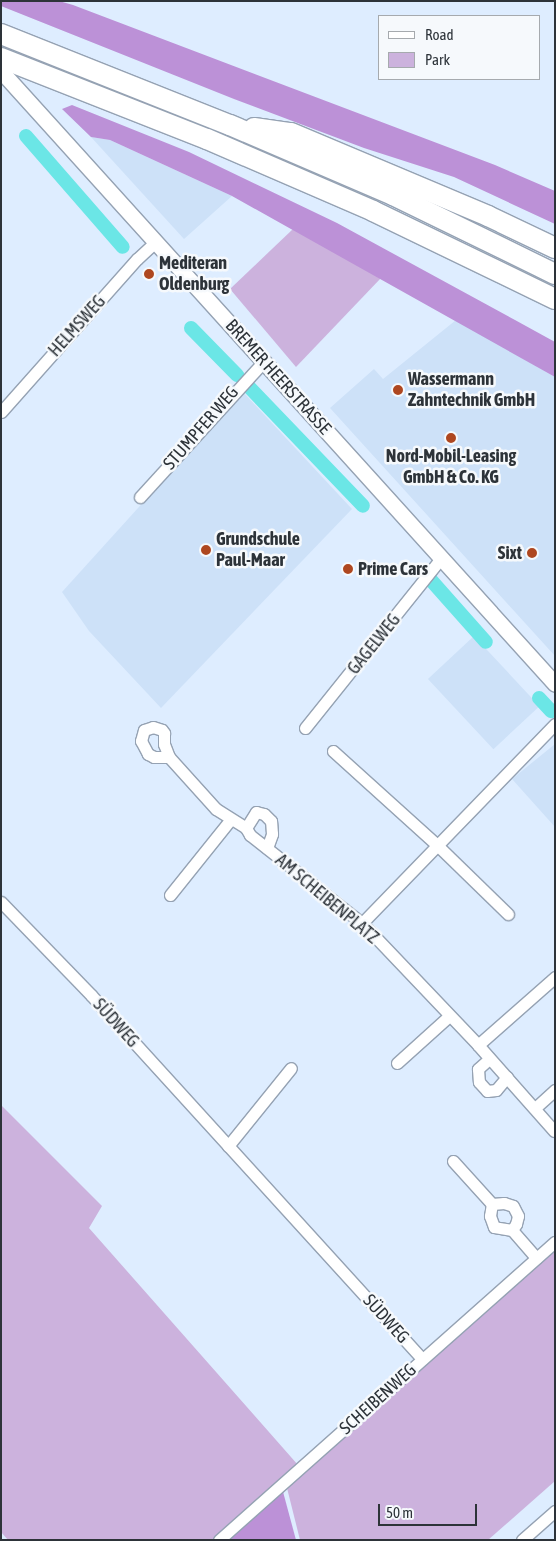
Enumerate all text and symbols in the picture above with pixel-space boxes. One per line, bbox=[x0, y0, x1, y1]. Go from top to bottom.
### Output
legend bbox=[378, 15, 541, 80]
text: Road bbox=[425, 26, 454, 43]
text: Park bbox=[425, 51, 450, 68]
place label: Mediteran Oldenburg bbox=[159, 253, 229, 296]
marker: Mediteran Oldenburg bbox=[143, 268, 155, 280]
street label: HELMSWEG bbox=[44, 291, 110, 361]
street label: BREMER HEERSTRASSE bbox=[221, 315, 335, 439]
place label: Wassermann Zahntechnik GmbH bbox=[408, 369, 535, 412]
street label: STUMPFER WEG bbox=[159, 382, 243, 474]
marker: Wassermann Zahntechnik GmbH bbox=[392, 384, 404, 396]
marker: Nord-Mobil-Leasing GmbH & Co. KG bbox=[445, 432, 457, 444]
place label: Nord-Mobil-Leasing GmbH & Co. KG bbox=[386, 446, 516, 488]
place label: Grundschule Paul-Maar bbox=[216, 529, 300, 572]
place label: Sixt bbox=[498, 542, 522, 564]
marker: Grundschule Paul-Maar bbox=[200, 544, 212, 556]
marker: Sixt bbox=[526, 547, 538, 559]
place label: Prime Cars bbox=[358, 558, 428, 580]
marker: Prime Cars bbox=[342, 563, 354, 575]
street label: GAGELWEG bbox=[343, 609, 405, 679]
street label: AM SCHEIBENPLATZ bbox=[271, 849, 383, 949]
street label: SÜDWEG bbox=[88, 994, 144, 1052]
street label: SÜDWEG bbox=[358, 1290, 414, 1348]
street label: SCHEIBENWEG bbox=[335, 1359, 421, 1439]
scale bar bbox=[381, 1494, 480, 1526]
text: 50 m bbox=[386, 1504, 413, 1521]

